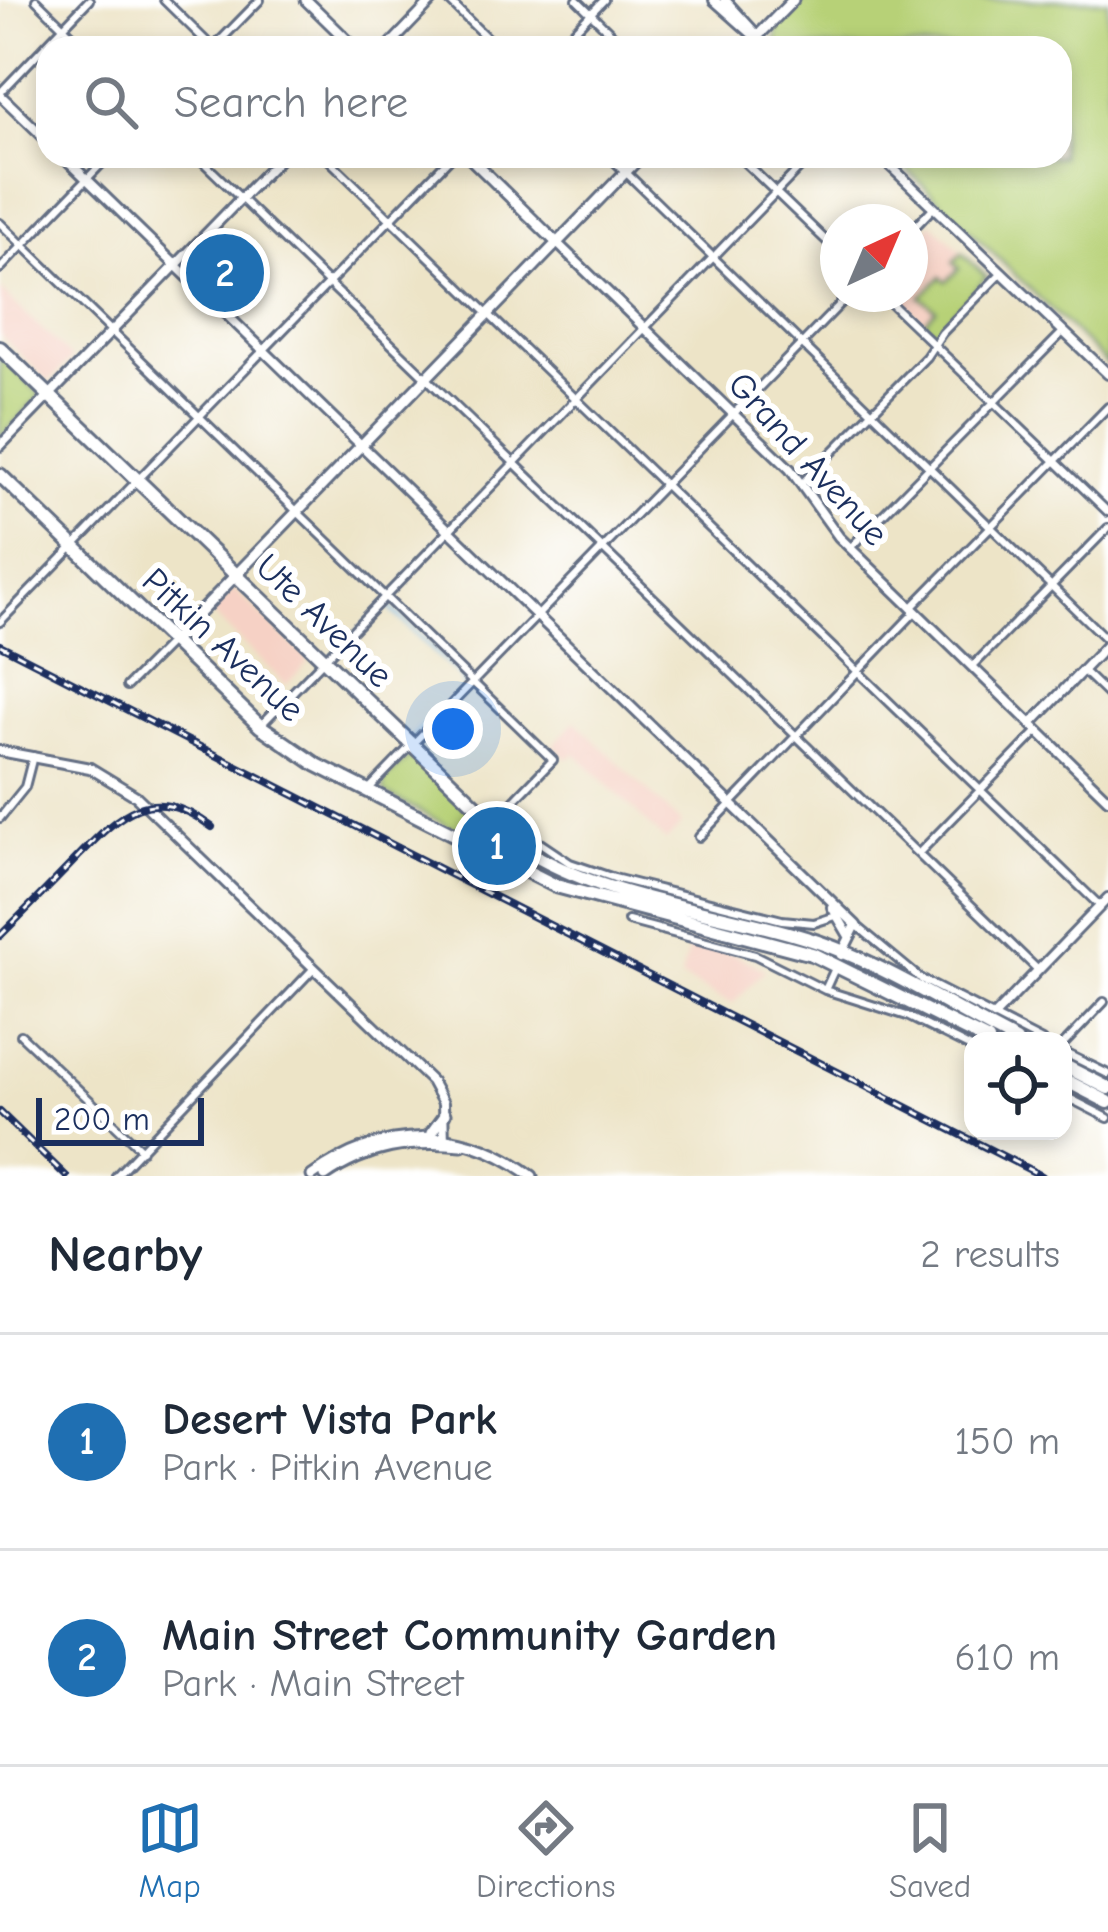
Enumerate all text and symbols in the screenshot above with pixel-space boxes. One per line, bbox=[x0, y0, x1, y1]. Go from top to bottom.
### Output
search box bbox=[36, 36, 1072, 168]
icon: search bbox=[78, 69, 144, 135]
text: Search here bbox=[174, 76, 408, 128]
north arrow bbox=[820, 204, 928, 312]
pin: 2 bbox=[186, 228, 264, 318]
street label: Grand Avenue bbox=[720, 364, 896, 554]
street label: Ute Avenue bbox=[247, 546, 401, 696]
street label: Pitkin Avenue bbox=[134, 560, 312, 730]
your location bbox=[423, 699, 483, 759]
pin: 1 bbox=[458, 801, 536, 891]
map controls bbox=[964, 1032, 1072, 1140]
button: locate bbox=[964, 1032, 1072, 1140]
scale bar bbox=[36, 1092, 204, 1145]
text: 200 m bbox=[54, 1100, 150, 1138]
text: Nearby bbox=[48, 1225, 202, 1284]
text: 2 results bbox=[920, 1232, 1060, 1277]
text: Desert Vista Park bbox=[162, 1393, 497, 1445]
text: 1 bbox=[79, 1419, 95, 1464]
text: 150 m bbox=[954, 1419, 1060, 1464]
text: Park · Pitkin Avenue bbox=[162, 1445, 493, 1490]
text: Main Street Community Garden bbox=[162, 1609, 777, 1661]
text: 2 bbox=[77, 1635, 97, 1680]
text: 610 m bbox=[954, 1635, 1060, 1680]
text: Park · Main Street bbox=[162, 1661, 464, 1706]
tab: Map bbox=[137, 1795, 203, 1905]
tab: Directions bbox=[476, 1795, 616, 1905]
tab: Saved bbox=[889, 1795, 971, 1905]

